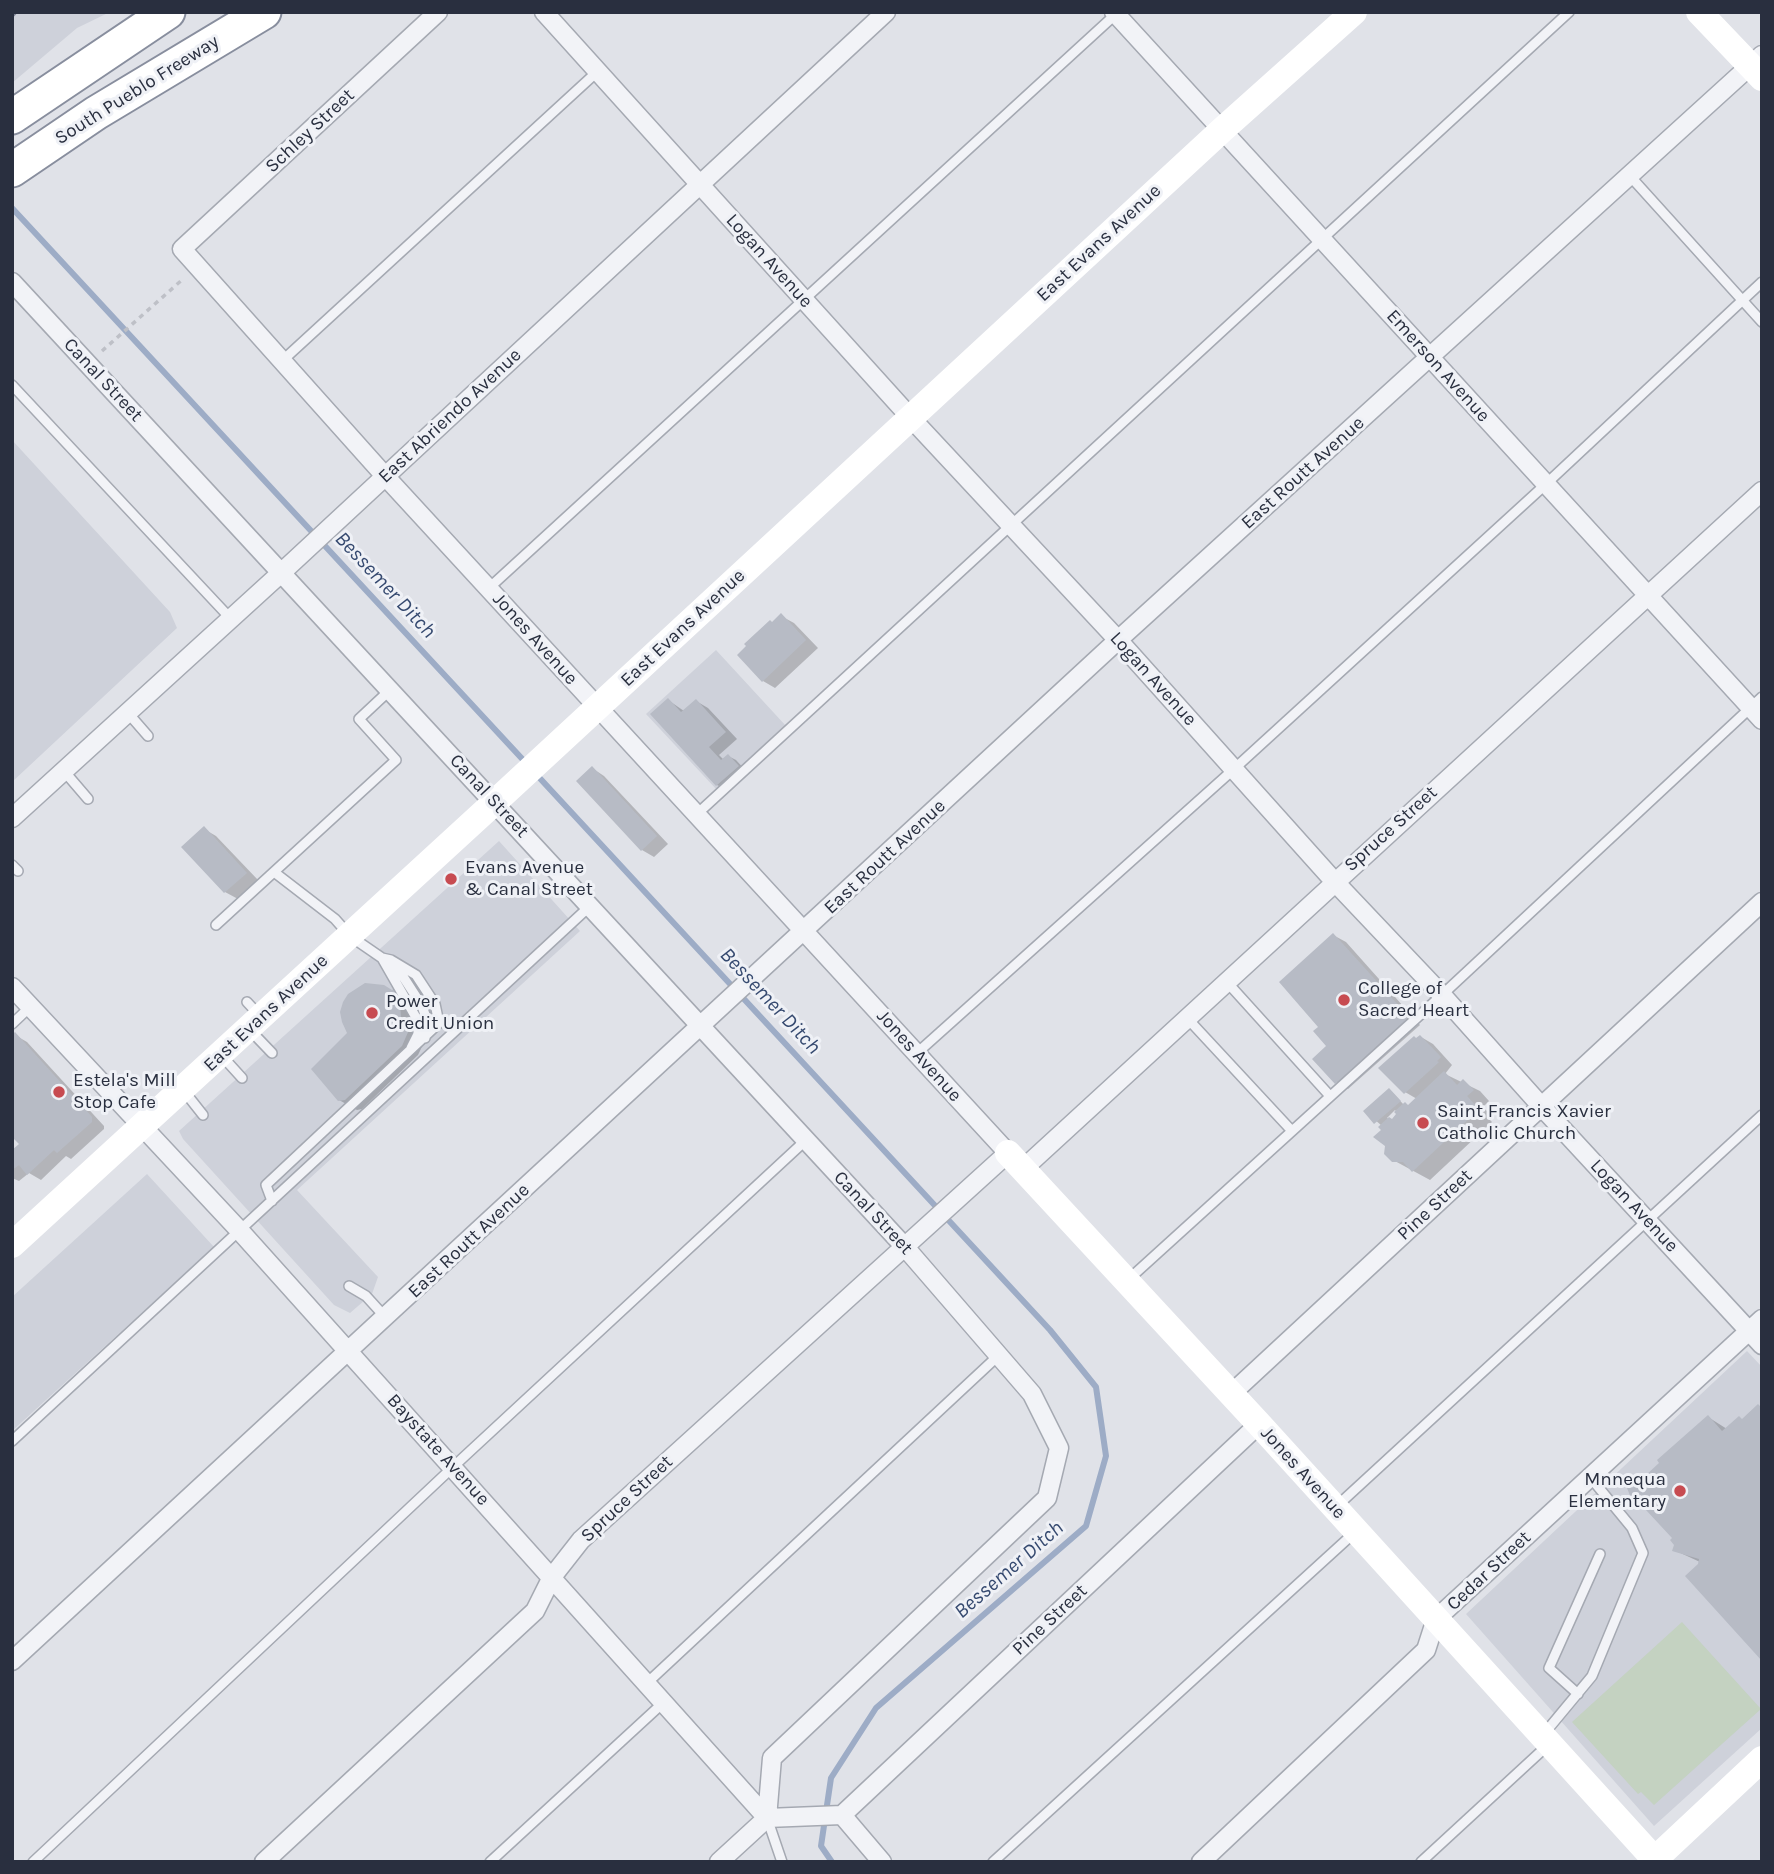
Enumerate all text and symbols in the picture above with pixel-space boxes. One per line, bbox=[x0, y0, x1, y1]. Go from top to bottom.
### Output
street label: South Pueblo Freeway bbox=[51, 30, 223, 150]
street label: Schley Street bbox=[261, 84, 359, 178]
street label: East Evans Avenue bbox=[1032, 179, 1166, 307]
street label: Logan Avenue bbox=[721, 209, 817, 313]
street label: Emerson Avenue bbox=[1381, 305, 1495, 427]
street label: Canal Street bbox=[59, 333, 147, 427]
street label: East Abriendo Avenue bbox=[374, 344, 526, 488]
street label: East Routt Avenue bbox=[1237, 412, 1369, 534]
water label: Bessemer Ditch bbox=[329, 526, 441, 644]
street label: East Evans Avenue bbox=[616, 564, 750, 692]
street label: Jones Avenue bbox=[488, 588, 582, 690]
street label: Logan Avenue bbox=[1105, 627, 1201, 731]
street label: Canal Street bbox=[445, 749, 533, 843]
street label: Spruce Street bbox=[1340, 781, 1442, 877]
street label: East Routt Avenue bbox=[820, 795, 950, 919]
place label: Evans Avenue & Canal Street bbox=[465, 857, 593, 901]
marker: Evans Avenue & Canal Street bbox=[443, 871, 459, 887]
water label: Bessemer Ditch bbox=[714, 942, 826, 1060]
street label: East Evans Avenue bbox=[199, 949, 333, 1077]
place label: College of Sacred Heart bbox=[1358, 978, 1469, 1022]
place label: Power Credit Union bbox=[386, 991, 494, 1035]
marker: College of Sacred Heart bbox=[1336, 992, 1352, 1008]
marker: Power Credit Union bbox=[364, 1005, 380, 1021]
street label: Jones Avenue bbox=[872, 1005, 966, 1107]
place label: Estela's Mill Stop Cafe bbox=[73, 1070, 176, 1114]
marker: Estela's Mill Stop Cafe bbox=[51, 1084, 67, 1100]
place label: Saint Francis Xavier Catholic Church bbox=[1437, 1101, 1611, 1145]
marker: Saint Francis Xavier Catholic Church bbox=[1415, 1115, 1431, 1131]
street label: Logan Avenue bbox=[1585, 1155, 1683, 1257]
street label: Pine Street bbox=[1393, 1165, 1477, 1245]
street label: Canal Street bbox=[829, 1166, 917, 1260]
street label: East Routt Avenue bbox=[404, 1179, 534, 1303]
street label: Baystate Avenue bbox=[382, 1389, 494, 1511]
street label: Jones Avenue bbox=[1256, 1422, 1350, 1524]
street label: Spruce Street bbox=[576, 1451, 678, 1547]
place label: Mnnequa Elementary bbox=[1568, 1469, 1666, 1513]
marker: Mnnequa Elementary bbox=[1672, 1483, 1688, 1499]
water label: Bessemer Ditch bbox=[949, 1516, 1069, 1624]
street label: Cedar Street bbox=[1442, 1526, 1536, 1616]
street label: Pine Street bbox=[1008, 1580, 1092, 1660]

